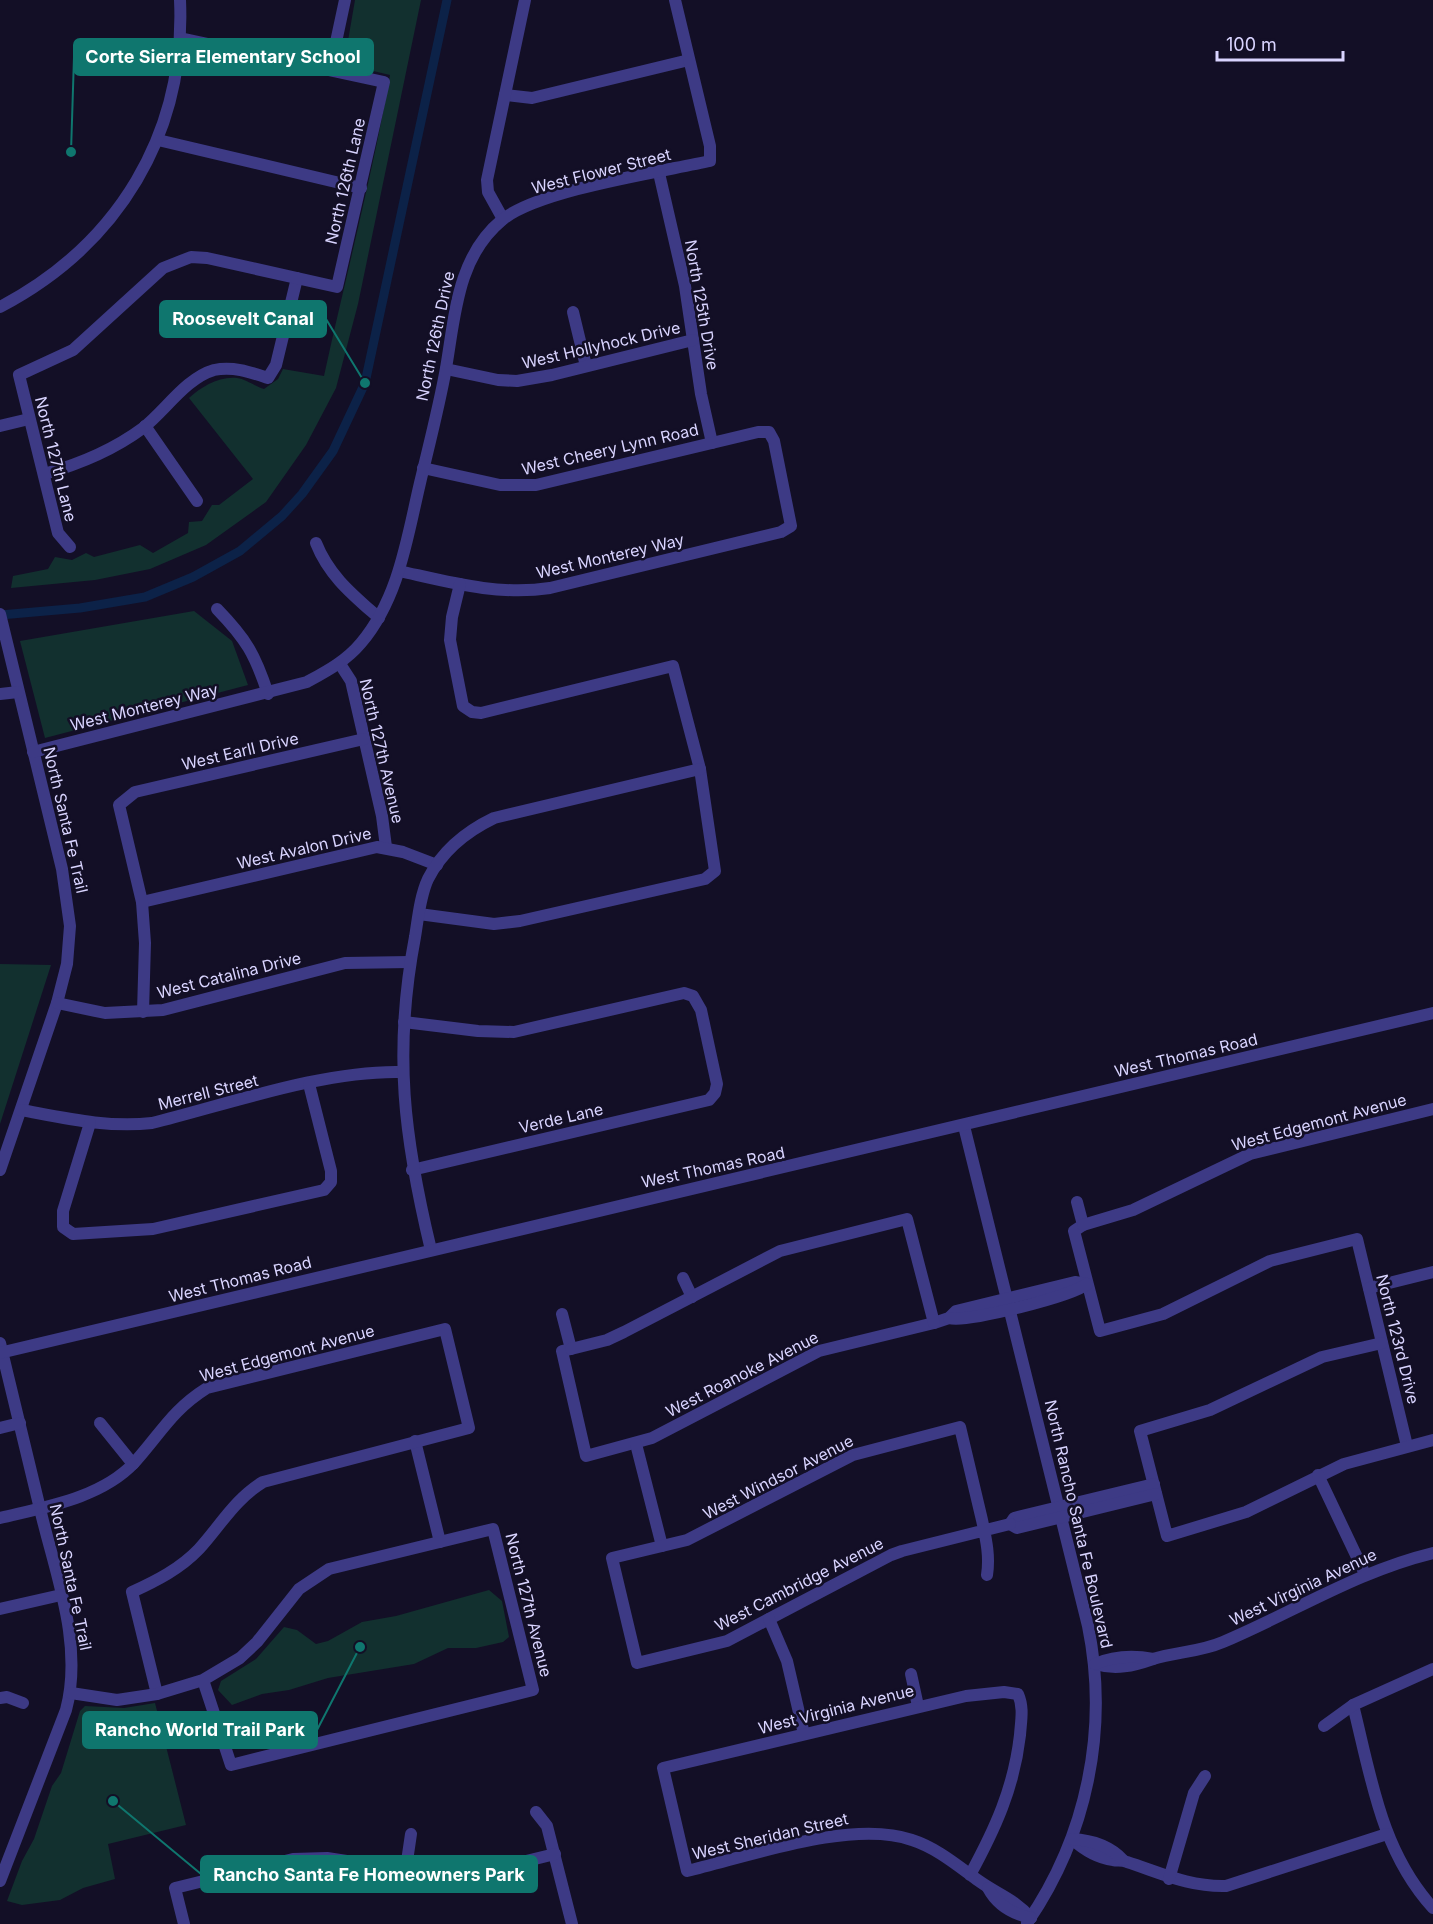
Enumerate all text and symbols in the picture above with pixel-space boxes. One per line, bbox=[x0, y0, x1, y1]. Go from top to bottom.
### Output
scale bar bbox=[1217, 24, 1343, 62]
text: 100 m bbox=[1226, 34, 1277, 55]
callout: Corte Sierra Elementary School bbox=[74, 39, 373, 75]
text: Corte Sierra Elementary School bbox=[85, 46, 361, 67]
street label: North 126th Lane bbox=[321, 116, 369, 246]
street label: West Flower Street bbox=[529, 144, 673, 198]
street label: North 125th Drive bbox=[681, 238, 723, 372]
street label: North 126th Drive bbox=[411, 269, 459, 403]
callout: Roosevelt Canal bbox=[160, 301, 326, 337]
text: Roosevelt Canal bbox=[172, 308, 314, 329]
street label: West Hollyhock Drive bbox=[520, 317, 682, 373]
street label: North 127th Lane bbox=[31, 394, 81, 524]
street label: West Cheery Lynn Road bbox=[520, 419, 700, 479]
street label: West Monterey Way bbox=[534, 529, 686, 583]
street label: North 127th Avenue bbox=[356, 677, 408, 825]
street label: West Monterey Way bbox=[68, 679, 220, 735]
street label: West Earll Drive bbox=[180, 728, 300, 774]
street label: North Santa Fe Trail bbox=[39, 745, 93, 895]
street label: West Avalon Drive bbox=[235, 823, 373, 873]
street label: West Catalina Drive bbox=[155, 947, 303, 1003]
street label: West Thomas Road bbox=[1112, 1029, 1260, 1081]
street label: Merrell Street bbox=[156, 1070, 260, 1114]
street label: West Edgemont Avenue bbox=[1229, 1089, 1409, 1155]
street label: Verde Lane bbox=[517, 1099, 605, 1137]
street label: West Thomas Road bbox=[639, 1142, 787, 1192]
street label: West Thomas Road bbox=[167, 1252, 313, 1306]
street label: North 123rd Drive bbox=[1372, 1272, 1424, 1406]
street label: West Edgemont Avenue bbox=[197, 1320, 377, 1386]
street label: West Roanoke Avenue bbox=[662, 1327, 822, 1421]
street label: North Rancho Santa Fe Boulevard bbox=[1041, 1398, 1117, 1650]
street label: West Windsor Avenue bbox=[699, 1430, 857, 1524]
street label: North Santa Fe Trail bbox=[46, 1502, 96, 1652]
street label: North 127th Avenue bbox=[501, 1531, 557, 1679]
street label: West Cambridge Avenue bbox=[711, 1533, 887, 1635]
street label: West Virginia Avenue bbox=[1226, 1544, 1380, 1630]
street label: West Virginia Avenue bbox=[756, 1680, 916, 1738]
callout: Rancho World Trail Park bbox=[83, 1712, 317, 1748]
text: Rancho World Trail Park bbox=[95, 1719, 305, 1740]
street label: West Sheridan Street bbox=[690, 1808, 850, 1864]
callout: Rancho Santa Fe Homeowners Park bbox=[201, 1856, 537, 1892]
text: Rancho Santa Fe Homeowners Park bbox=[213, 1864, 525, 1885]

